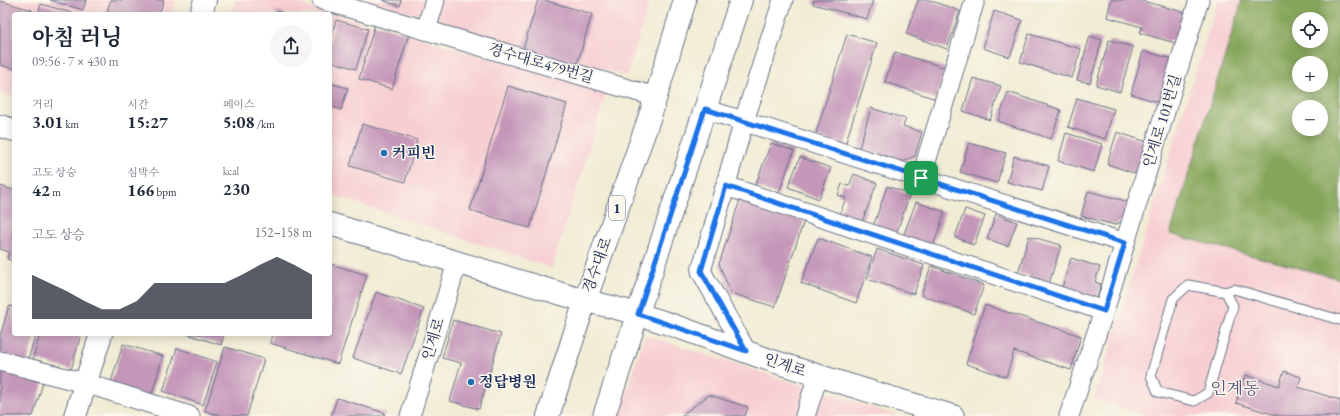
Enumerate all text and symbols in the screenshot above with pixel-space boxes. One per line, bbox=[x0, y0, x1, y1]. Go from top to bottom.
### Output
map controls bbox=[1292, 12, 1328, 136]
button: locate bbox=[1292, 12, 1328, 48]
text: 아침 러닝 bbox=[32, 23, 122, 52]
button: share bbox=[270, 25, 312, 67]
street label: 경수대로479번길 bbox=[486, 38, 596, 87]
text: 09:56 · 7 × 430 m bbox=[32, 53, 119, 70]
button: + bbox=[1292, 56, 1328, 92]
street label: 인계로 101번길 bbox=[1138, 72, 1185, 170]
text: 거리 bbox=[32, 97, 53, 111]
text: 시간 bbox=[127, 97, 149, 111]
text: 페이스 bbox=[223, 97, 255, 111]
button: − bbox=[1292, 100, 1328, 136]
text: 3.01 bbox=[32, 111, 63, 133]
text: 15:27 bbox=[127, 111, 168, 133]
text: 5:08 bbox=[223, 111, 254, 133]
text: km bbox=[63, 117, 79, 131]
text: /km bbox=[254, 117, 275, 131]
place label: 커피빈 bbox=[392, 143, 435, 162]
marker: 커피빈 bbox=[379, 148, 389, 158]
pin bbox=[904, 161, 938, 195]
text: kcal bbox=[223, 164, 239, 178]
text: 고도 상승 bbox=[32, 165, 77, 179]
text: 심박수 bbox=[127, 165, 159, 179]
icon: arrive bbox=[910, 167, 932, 189]
text: 230 bbox=[223, 178, 250, 200]
text: 42 bbox=[32, 179, 50, 201]
text: 166 bbox=[127, 179, 154, 201]
text: m bbox=[50, 185, 61, 199]
text: bpm bbox=[154, 185, 176, 199]
road number: 1 bbox=[609, 196, 625, 220]
text: 152–158 m bbox=[255, 224, 312, 241]
text: 고도 상승 bbox=[32, 226, 85, 243]
street label: 경수대로 bbox=[578, 234, 616, 295]
street label: 인계로 bbox=[417, 315, 448, 362]
street label: 인계로 bbox=[762, 348, 809, 381]
place label: 정답병원 bbox=[479, 372, 537, 391]
marker: 정답병원 bbox=[466, 377, 476, 387]
district label: 인계동 bbox=[1210, 377, 1260, 399]

